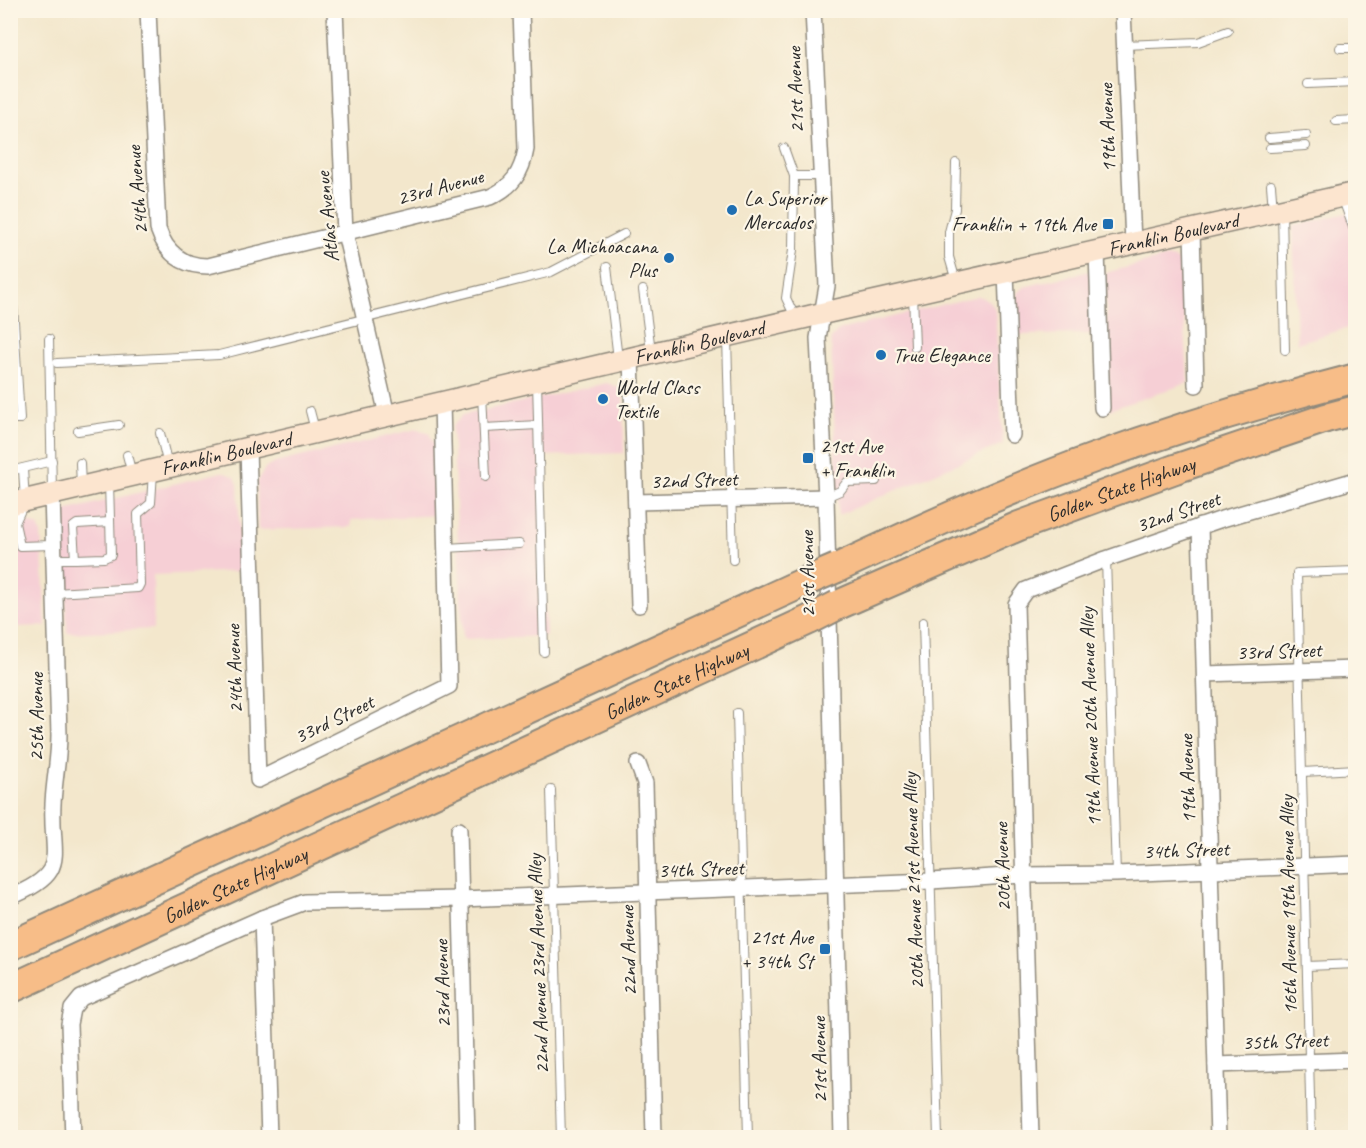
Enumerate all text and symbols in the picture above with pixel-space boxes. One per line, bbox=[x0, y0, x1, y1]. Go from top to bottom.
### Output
street label: 21st Avenue bbox=[780, 45, 810, 134]
street label: 19th Avenue bbox=[1092, 82, 1122, 173]
street label: 24th Avenue bbox=[120, 143, 154, 235]
street label: 23rd Avenue bbox=[394, 163, 487, 211]
street label: Atlas Avenue bbox=[309, 168, 345, 264]
place label: La Superior Mercados bbox=[744, 185, 828, 235]
marker: La Superior Mercados bbox=[725, 203, 739, 217]
street label: Franklin Boulevard bbox=[1105, 206, 1244, 262]
place label: Franklin + 19th Ave bbox=[952, 211, 1098, 237]
marker: Franklin + 19th Ave bbox=[1101, 217, 1115, 231]
place label: La Michoacana Plus bbox=[547, 233, 659, 283]
marker: La Michoacana Plus bbox=[662, 251, 676, 265]
street label: Franklin Boulevard bbox=[632, 314, 770, 370]
place label: True Elegance bbox=[893, 342, 991, 368]
marker: True Elegance bbox=[874, 348, 888, 362]
place label: World Class Textile bbox=[615, 374, 701, 424]
marker: World Class Textile bbox=[596, 392, 610, 406]
street label: Franklin Boulevard bbox=[158, 425, 297, 481]
place label: 21st Ave + Franklin bbox=[820, 433, 895, 483]
street label: Golden State Highway bbox=[1043, 450, 1200, 528]
marker: 21st Ave + Franklin bbox=[801, 451, 815, 465]
street label: 32nd Street bbox=[650, 465, 740, 495]
street label: 32nd Street bbox=[1133, 485, 1225, 538]
street label: 21st Avenue bbox=[793, 529, 821, 617]
street label: 19th Avenue 20th Avenue Alley bbox=[1073, 605, 1107, 827]
street label: 24th Avenue bbox=[219, 623, 249, 714]
street label: Golden State Highway bbox=[600, 636, 754, 726]
street label: 33rd Street bbox=[1236, 636, 1324, 665]
street label: 25th Avenue bbox=[23, 671, 49, 761]
street label: 33rd Street bbox=[290, 688, 380, 749]
street label: 19th Avenue bbox=[1172, 733, 1202, 824]
street label: 20th Avenue 21st Avenue Alley bbox=[896, 770, 930, 990]
street label: 16th Avenue 19th Avenue Alley bbox=[1273, 793, 1303, 1015]
street label: 20th Avenue bbox=[987, 821, 1017, 912]
street label: 34th Street bbox=[1143, 835, 1231, 864]
street label: Golden State Highway bbox=[159, 840, 313, 929]
street label: 22nd Avenue 23rd Avenue Alley bbox=[521, 852, 555, 1074]
street label: 34th Street bbox=[658, 854, 746, 883]
street label: 22nd Avenue bbox=[613, 904, 643, 996]
place label: 21st Ave + 34th St bbox=[741, 924, 816, 974]
street label: 23rd Avenue bbox=[427, 938, 457, 1029]
marker: 21st Ave + 34th St bbox=[818, 942, 832, 956]
street label: 21st Avenue bbox=[805, 1015, 833, 1103]
street label: 35th Street bbox=[1242, 1026, 1330, 1055]

